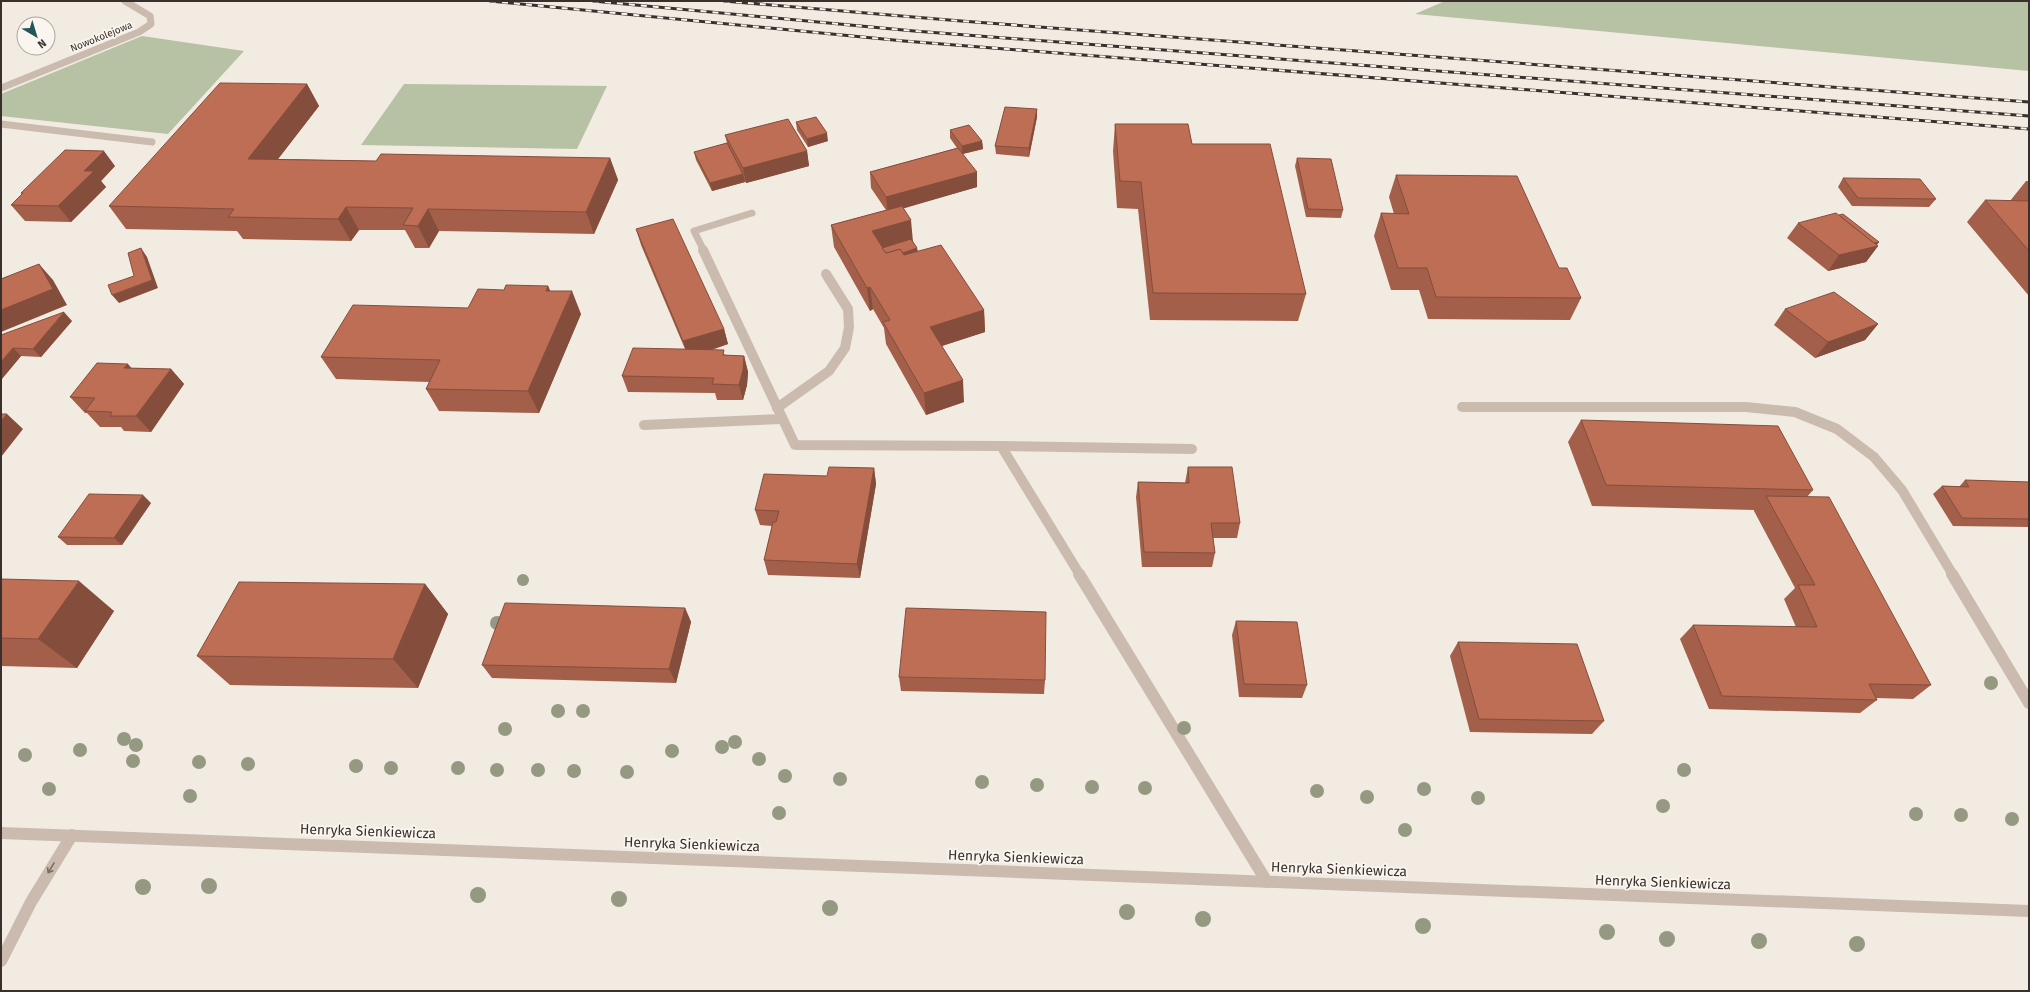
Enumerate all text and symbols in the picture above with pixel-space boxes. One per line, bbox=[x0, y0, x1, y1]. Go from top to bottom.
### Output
north arrow bbox=[16, 16, 56, 56]
street label: Nowokolejowa bbox=[69, 19, 134, 55]
text: N bbox=[35, 36, 49, 51]
street label: Henryka Sienkiewicza bbox=[300, 821, 436, 842]
street label: Henryka Sienkiewicza bbox=[624, 834, 760, 855]
street label: Henryka Sienkiewicza bbox=[948, 847, 1084, 868]
street label: Henryka Sienkiewicza bbox=[1271, 859, 1407, 880]
one-way arrow bbox=[47, 862, 55, 874]
street label: Henryka Sienkiewicza bbox=[1595, 872, 1731, 893]

